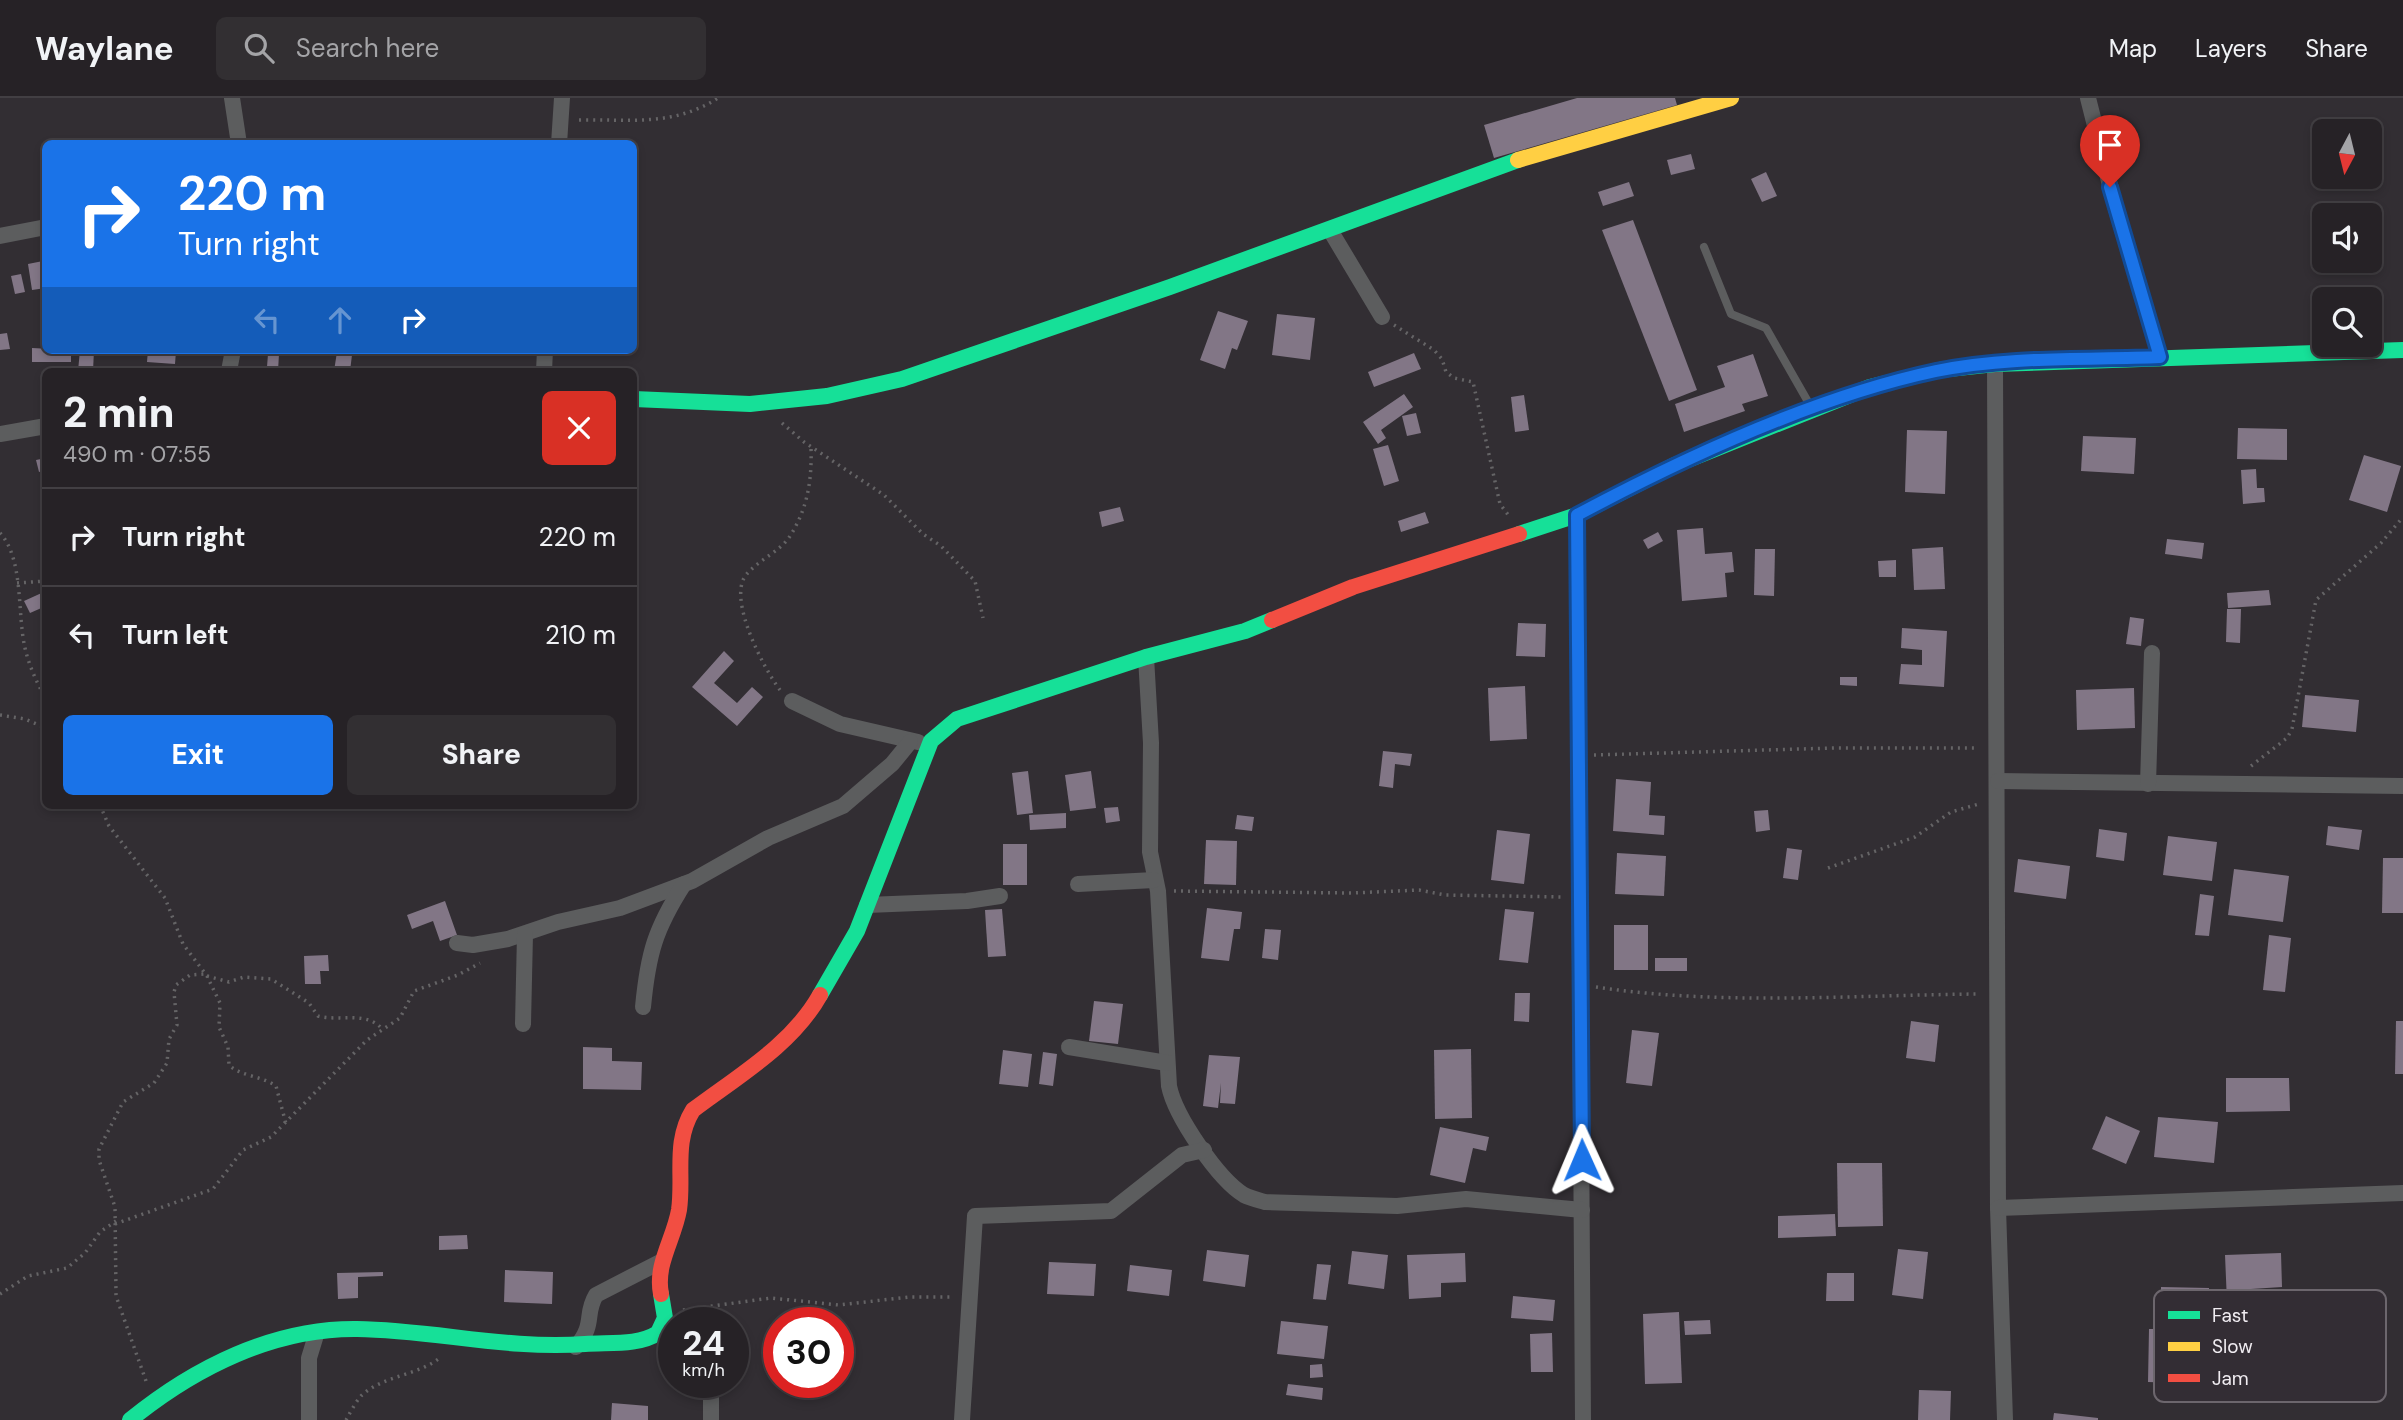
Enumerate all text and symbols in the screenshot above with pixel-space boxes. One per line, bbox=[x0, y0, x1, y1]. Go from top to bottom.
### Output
search box bbox=[216, 17, 706, 80]
text: Waylane bbox=[35, 27, 174, 70]
icon: search bbox=[240, 29, 278, 67]
text: Search here bbox=[296, 31, 439, 65]
text: Map bbox=[2109, 33, 2157, 64]
text: Layers bbox=[2195, 33, 2267, 64]
text: Share bbox=[2305, 33, 2368, 64]
pin bbox=[2080, 115, 2140, 187]
north arrow bbox=[2312, 119, 2382, 189]
map controls bbox=[2312, 119, 2382, 357]
icon: arrive bbox=[2091, 126, 2129, 164]
text: 220 m bbox=[178, 161, 326, 225]
icon: right bbox=[63, 168, 154, 259]
button: sound bbox=[2312, 203, 2382, 273]
text: Turn right bbox=[178, 223, 320, 265]
button: search bbox=[2312, 287, 2382, 357]
icon: left bbox=[248, 301, 286, 339]
icon: ahead bbox=[321, 301, 359, 339]
icon: right bbox=[394, 301, 432, 339]
text: 2 min bbox=[63, 385, 174, 440]
button: close bbox=[542, 391, 616, 465]
text: 490 m · 07:55 bbox=[63, 439, 211, 469]
icon: right bbox=[63, 518, 101, 556]
text: Turn right bbox=[122, 520, 246, 554]
text: 220 m bbox=[538, 520, 616, 554]
icon: left bbox=[63, 616, 101, 654]
text: Turn left bbox=[122, 618, 229, 652]
text: 210 m bbox=[545, 618, 616, 652]
button: Exit bbox=[63, 715, 333, 795]
button: Share bbox=[347, 715, 616, 795]
position arrow bbox=[1545, 1123, 1619, 1197]
legend bbox=[2154, 1290, 2386, 1402]
text: Fast bbox=[2212, 1303, 2248, 1328]
speed limit sign: 30 bbox=[763, 1307, 854, 1398]
text: 24 bbox=[682, 1320, 725, 1366]
text: Slow bbox=[2212, 1334, 2253, 1359]
text: km/h bbox=[682, 1358, 725, 1382]
text: Jam bbox=[2212, 1366, 2249, 1391]

